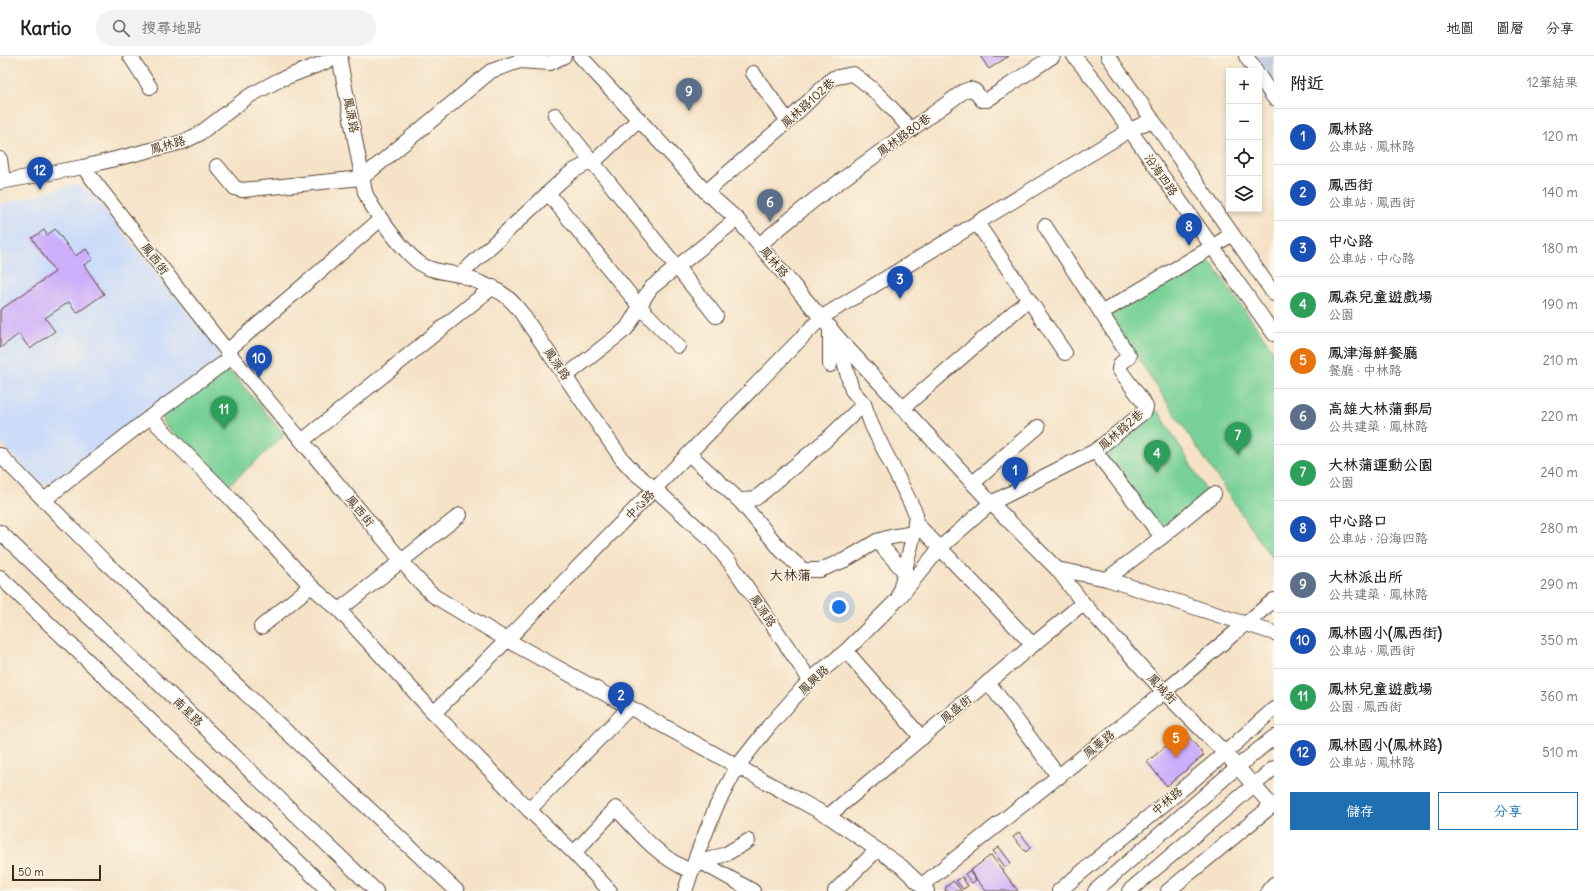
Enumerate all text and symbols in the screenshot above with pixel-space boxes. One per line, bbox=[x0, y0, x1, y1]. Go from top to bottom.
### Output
search box bbox=[96, 10, 376, 46]
text: Kartio bbox=[20, 16, 72, 40]
icon: search bbox=[110, 17, 132, 39]
text: 搜尋地點 bbox=[142, 18, 202, 37]
text: 地圖 bbox=[1446, 19, 1474, 37]
text: 圖層 bbox=[1496, 19, 1524, 37]
text: 分享 bbox=[1546, 19, 1574, 37]
map controls bbox=[1226, 68, 1262, 212]
button: + bbox=[1226, 68, 1262, 104]
text: 附近 bbox=[1290, 72, 1324, 94]
text: 12筆結果 bbox=[1527, 74, 1578, 91]
street label: 鳳林路102巷 bbox=[778, 75, 838, 131]
pin: 9 bbox=[676, 78, 702, 111]
street label: 鳳源路 bbox=[341, 96, 362, 134]
button: − bbox=[1226, 104, 1262, 140]
street label: 鳳林路80巷 bbox=[874, 110, 934, 159]
text: 鳳林路 bbox=[1328, 119, 1373, 138]
text: 1 bbox=[1300, 128, 1306, 145]
text: 120 m bbox=[1543, 128, 1578, 145]
street label: 鳳林路 bbox=[148, 132, 187, 157]
text: 公車站 · 鳳林路 bbox=[1328, 138, 1415, 155]
button: locate bbox=[1226, 140, 1262, 176]
street label: 沿海四路 bbox=[1141, 151, 1181, 199]
pin: 12 bbox=[27, 157, 53, 190]
text: 鳳西街 bbox=[1328, 175, 1373, 194]
button: layers bbox=[1226, 176, 1262, 212]
text: 2 bbox=[1299, 184, 1307, 201]
text: 140 m bbox=[1542, 184, 1578, 201]
pin: 6 bbox=[757, 189, 783, 222]
text: 公車站 · 鳳西街 bbox=[1328, 194, 1415, 211]
pin: 8 bbox=[1176, 213, 1202, 246]
text: 中心路 bbox=[1328, 231, 1373, 250]
street label: 鳳西街 bbox=[138, 240, 172, 277]
text: 3 bbox=[1299, 240, 1307, 257]
text: 180 m bbox=[1542, 240, 1578, 257]
street label: 鳳林路 bbox=[757, 243, 792, 280]
text: 公車站 · 中心路 bbox=[1328, 250, 1415, 267]
pin: 3 bbox=[887, 266, 913, 299]
text: 鳳森兒童遊戲場 bbox=[1328, 287, 1433, 306]
text: 4 bbox=[1299, 296, 1307, 313]
text: 190 m bbox=[1542, 296, 1578, 313]
text: 公園 bbox=[1328, 306, 1354, 323]
text: 鳳津海鮮餐廳 bbox=[1328, 343, 1418, 362]
pin: 10 bbox=[246, 345, 272, 378]
street label: 鳳源路 bbox=[541, 345, 574, 383]
text: 5 bbox=[1299, 352, 1307, 369]
text: 210 m bbox=[1543, 352, 1578, 369]
text: 餐廳 · 中林路 bbox=[1328, 362, 1402, 379]
pin: 11 bbox=[211, 396, 237, 429]
text: 高雄大林蒲郵局 bbox=[1328, 399, 1433, 418]
street label: 鳳林路2巷 bbox=[1095, 406, 1146, 453]
text: 6 bbox=[1299, 408, 1307, 425]
text: 220 m bbox=[1541, 408, 1578, 425]
text: 公共建築 · 鳳林路 bbox=[1328, 418, 1428, 435]
pin: 7 bbox=[1225, 422, 1251, 455]
pin: 4 bbox=[1144, 440, 1170, 473]
text: 大林蒲運動公園 bbox=[1328, 455, 1433, 474]
pin: 1 bbox=[1002, 457, 1028, 490]
text: 7 bbox=[1300, 464, 1306, 481]
text: 240 m bbox=[1541, 464, 1578, 481]
text: 公園 bbox=[1328, 474, 1354, 491]
street label: 中心路 bbox=[622, 486, 658, 523]
street label: 鳳西街 bbox=[343, 492, 378, 529]
text: 中心路口 bbox=[1328, 511, 1388, 530]
text: 8 bbox=[1299, 520, 1307, 537]
text: 280 m bbox=[1540, 520, 1578, 537]
text: 公車站 · 沿海四路 bbox=[1328, 530, 1428, 547]
district label: 大林蒲 bbox=[769, 566, 811, 584]
text: 大林派出所 bbox=[1328, 567, 1403, 586]
text: 9 bbox=[1299, 576, 1307, 593]
text: 290 m bbox=[1540, 576, 1578, 593]
text: 公共建築 · 鳳林路 bbox=[1328, 586, 1428, 603]
street label: 鳳源路 bbox=[747, 592, 780, 630]
your location bbox=[829, 597, 849, 617]
text: 鳳林國小(鳳西街) bbox=[1328, 623, 1442, 642]
text: 10 bbox=[1296, 632, 1310, 649]
text: 350 m bbox=[1540, 632, 1578, 649]
text: 公車站 · 鳳西街 bbox=[1328, 642, 1415, 659]
street label: 鳳興路 bbox=[795, 662, 832, 697]
street label: 鳳城街 bbox=[1145, 670, 1180, 707]
text: 鳳林兒童遊戲場 bbox=[1328, 679, 1433, 698]
pin: 2 bbox=[608, 682, 634, 715]
text: 11 bbox=[1298, 688, 1308, 705]
text: 360 m bbox=[1540, 688, 1578, 705]
street label: 鳳盛街 bbox=[937, 691, 974, 726]
street label: 南星路 bbox=[170, 694, 207, 730]
text: 公園 · 鳳西街 bbox=[1328, 698, 1402, 715]
pin: 5 bbox=[1163, 725, 1189, 758]
street label: 鳳華路 bbox=[1080, 726, 1117, 761]
text: 鳳林國小(鳳林路) bbox=[1328, 735, 1442, 754]
text: 12 bbox=[1297, 744, 1309, 761]
text: 510 m bbox=[1542, 744, 1578, 761]
text: 公車站 · 鳳林路 bbox=[1328, 754, 1415, 771]
street label: 中林路 bbox=[1148, 783, 1185, 818]
button: 儲存 bbox=[1290, 792, 1430, 830]
button: 分享 bbox=[1438, 792, 1578, 830]
scale bar bbox=[12, 863, 101, 882]
text: 50 m bbox=[18, 865, 44, 879]

